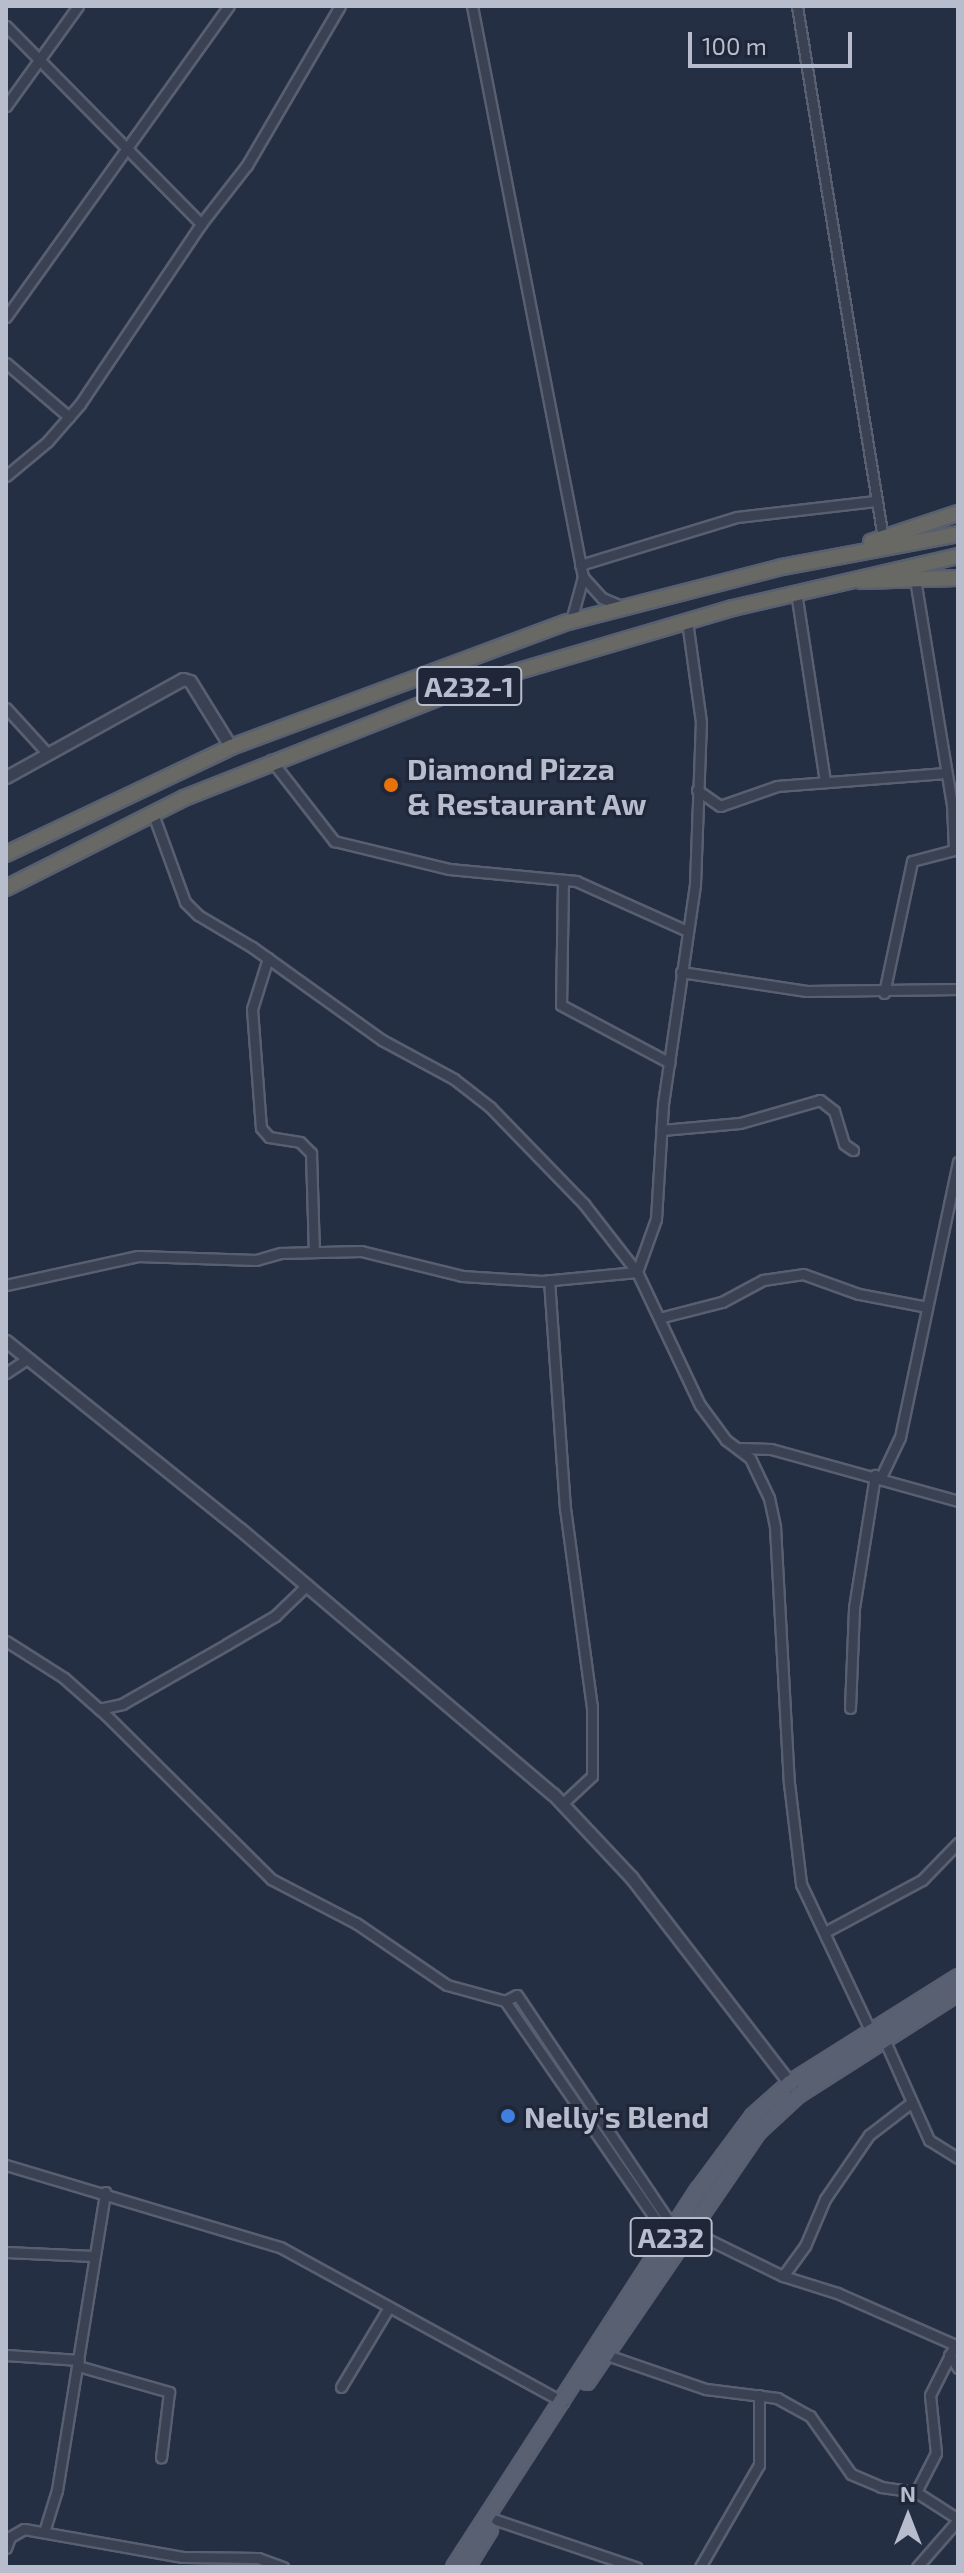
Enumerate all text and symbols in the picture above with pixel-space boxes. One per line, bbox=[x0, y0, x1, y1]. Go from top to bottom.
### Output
scale bar bbox=[692, 16, 856, 66]
text: 100 m bbox=[702, 31, 767, 60]
road number: A232-1 bbox=[415, 662, 523, 710]
place label: Diamond Pizza & Restaurant Aw bbox=[407, 750, 647, 820]
marker: Diamond Pizza & Restaurant Aw bbox=[382, 776, 400, 794]
place label: Nelly's Blend bbox=[524, 2098, 709, 2134]
marker: Nelly's Blend bbox=[499, 2107, 517, 2125]
road number: A232 bbox=[629, 2213, 713, 2261]
north arrow bbox=[868, 2477, 948, 2557]
text: N bbox=[900, 2480, 916, 2506]

